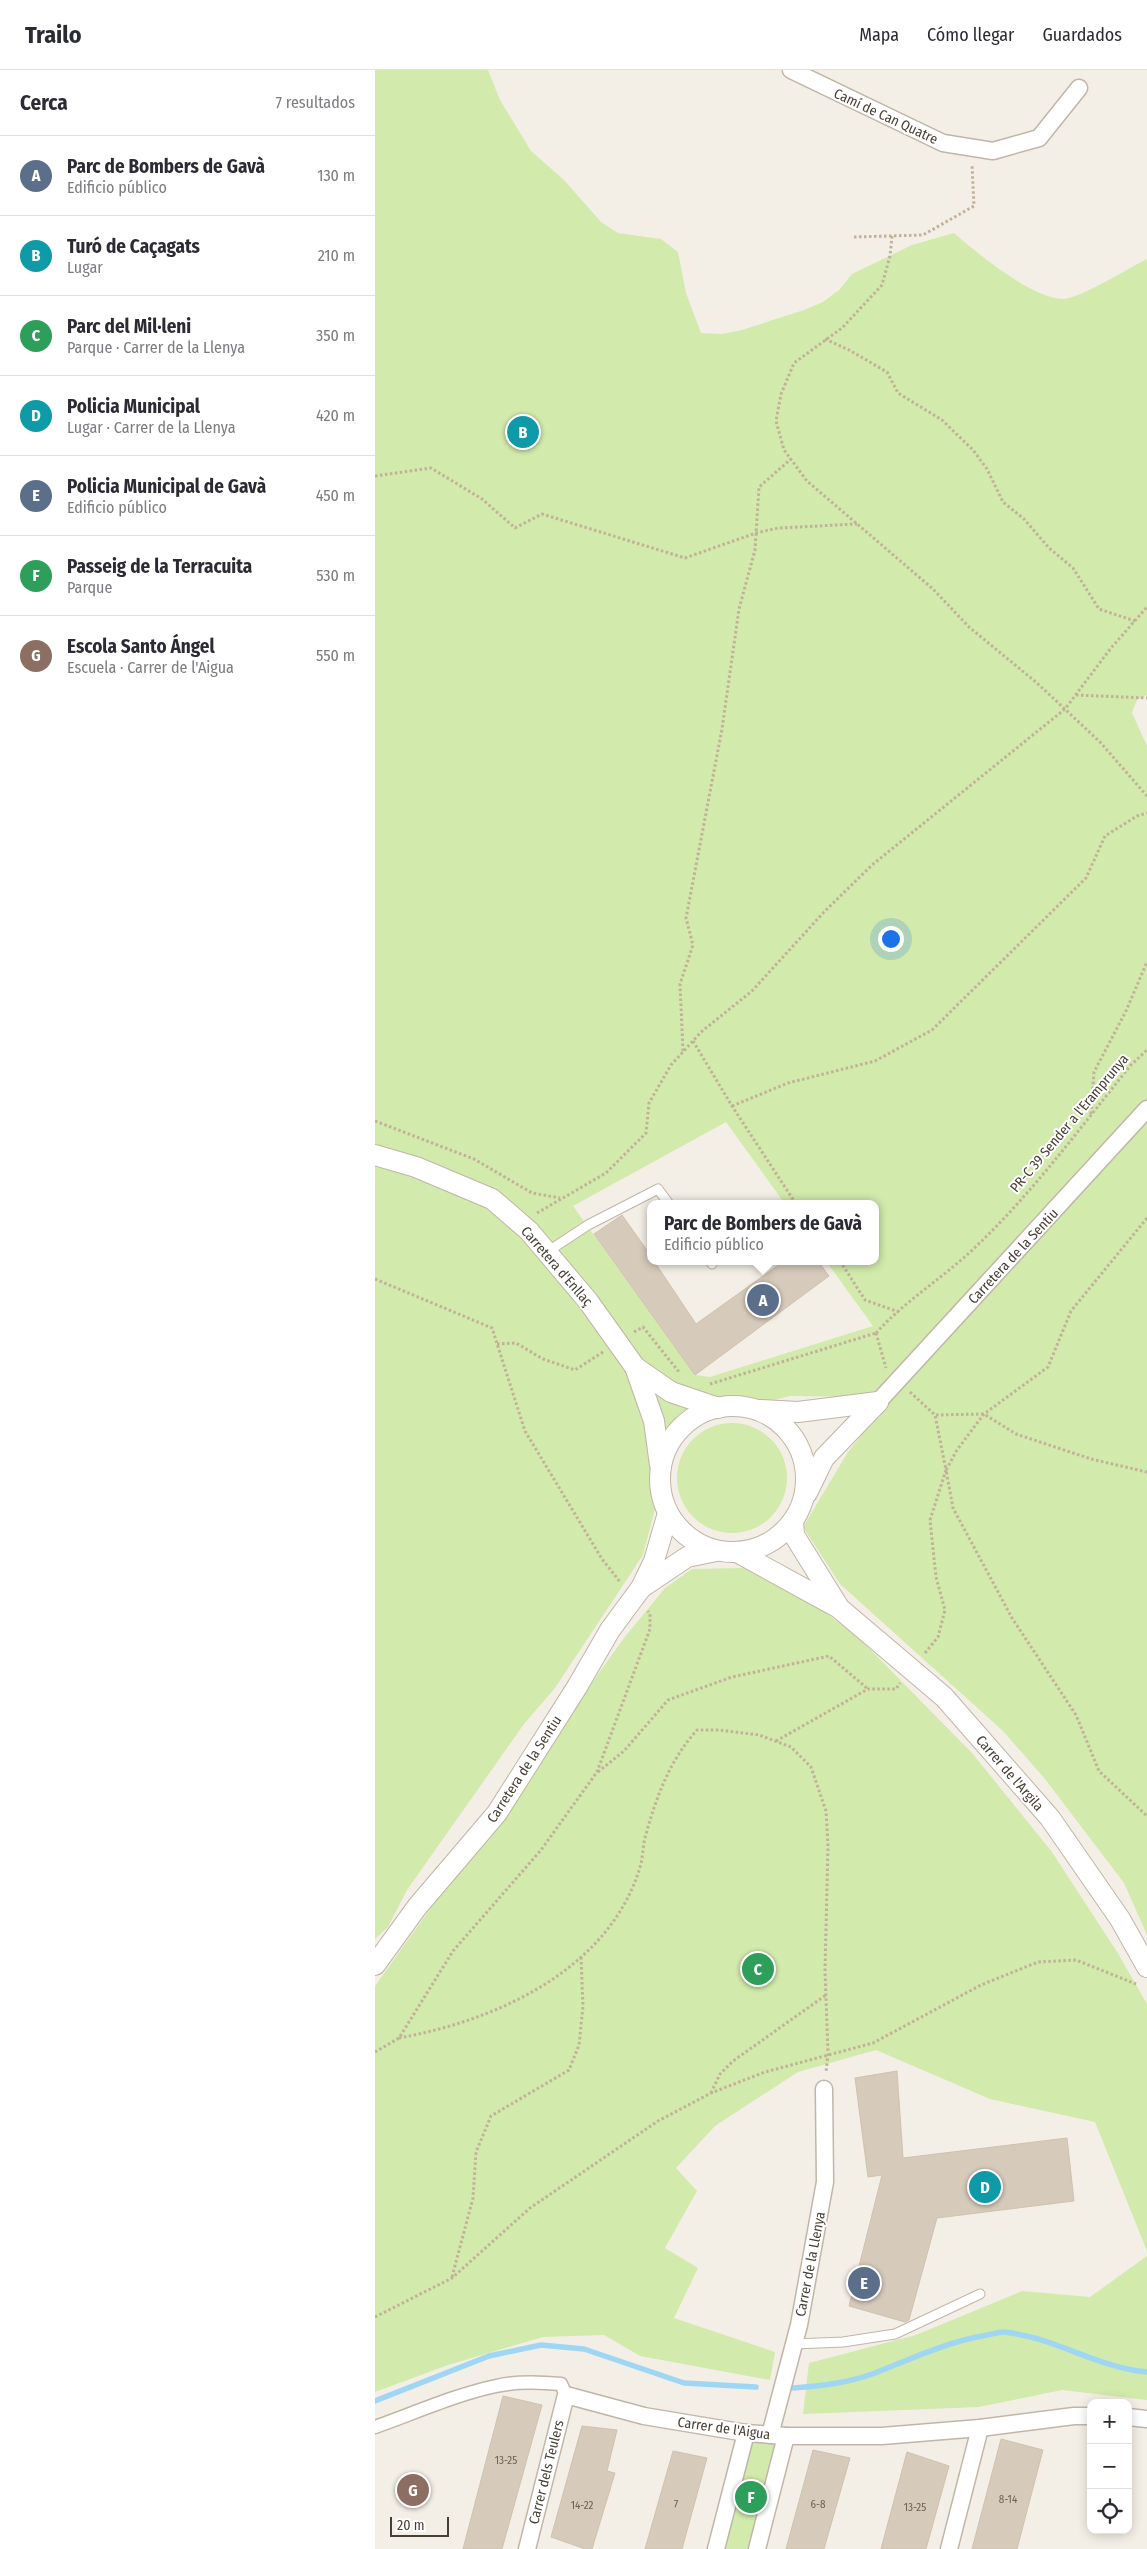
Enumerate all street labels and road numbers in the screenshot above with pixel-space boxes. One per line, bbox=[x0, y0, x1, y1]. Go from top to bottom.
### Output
street label: Camí de Can Quatre bbox=[831, 85, 940, 148]
street label: PR-C 39 Sender a l'Eramprunya bbox=[1007, 1051, 1132, 1196]
street label: Carretera de la Sentiu bbox=[965, 1205, 1062, 1308]
street label: Carretera d'Enllaç bbox=[517, 1223, 596, 1310]
street label: Carretera de la Sentiu bbox=[483, 1713, 565, 1826]
street label: Carrer de l'Argila bbox=[972, 1732, 1047, 1815]
street label: Carrer de la Llenya bbox=[792, 2210, 829, 2318]
street label: Carrer de l'Aigua bbox=[676, 2414, 772, 2443]
street label: Carrer dels Teulers bbox=[525, 2418, 568, 2526]

